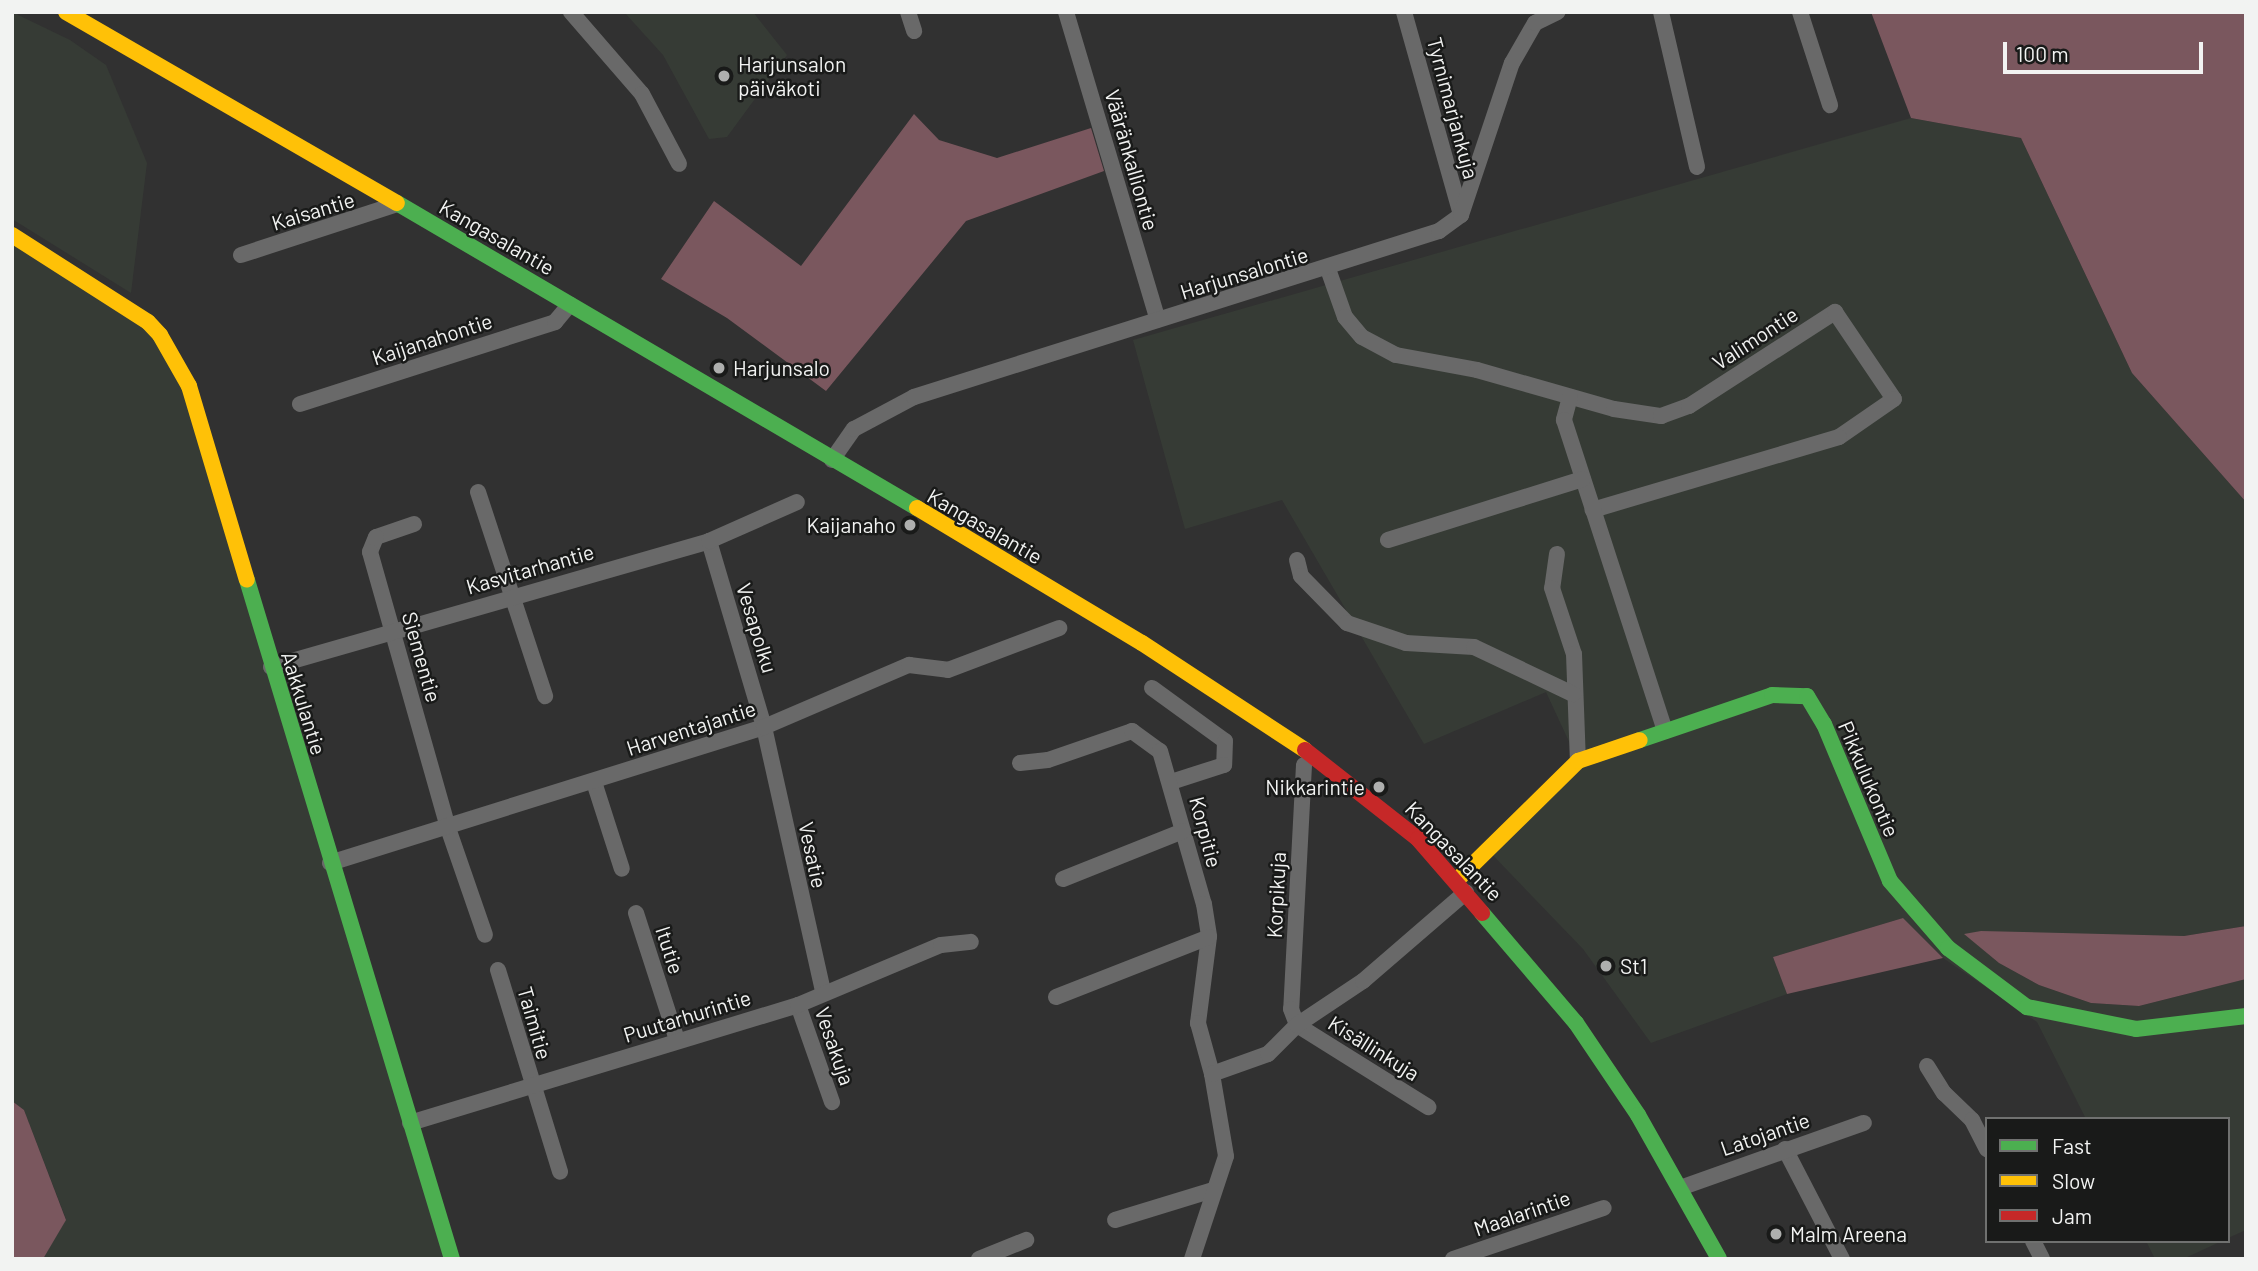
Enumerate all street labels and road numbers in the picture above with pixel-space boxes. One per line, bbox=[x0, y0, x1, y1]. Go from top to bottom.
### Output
street label: Tyrnimarjankuja bbox=[1422, 34, 1484, 182]
street label: Vääränkalliontie bbox=[1100, 87, 1164, 233]
street label: Kaisantie bbox=[269, 186, 357, 236]
street label: Kangasalantie bbox=[435, 194, 559, 280]
street label: Harjunsalontie bbox=[1177, 242, 1311, 304]
street label: Valimontie bbox=[1708, 301, 1802, 375]
street label: Kaijanahontie bbox=[369, 308, 495, 370]
street label: Kangasalantie bbox=[923, 483, 1047, 569]
street label: Kasvitarhantie bbox=[463, 539, 597, 599]
street label: Vesapolku bbox=[731, 580, 783, 676]
street label: Siementie bbox=[397, 609, 447, 705]
street label: Aakkulantie bbox=[276, 648, 332, 758]
street label: Harventajantie bbox=[623, 695, 759, 761]
street label: Pikkulukontie bbox=[1833, 717, 1905, 841]
street label: Korpitie bbox=[1184, 794, 1228, 870]
street label: Kangasalantie bbox=[1400, 796, 1508, 906]
street label: Vesatie bbox=[794, 819, 832, 891]
street label: Korpikuja bbox=[1261, 851, 1291, 939]
street label: Itutie bbox=[651, 923, 689, 977]
street label: Taimitie bbox=[513, 984, 557, 1062]
street label: Puutarhurintie bbox=[620, 985, 754, 1047]
street label: Vesakuja bbox=[810, 1004, 860, 1088]
street label: Kisällinkuja bbox=[1324, 1010, 1424, 1086]
street label: Latojantie bbox=[1717, 1107, 1813, 1161]
street label: Maalarintie bbox=[1470, 1185, 1574, 1241]

